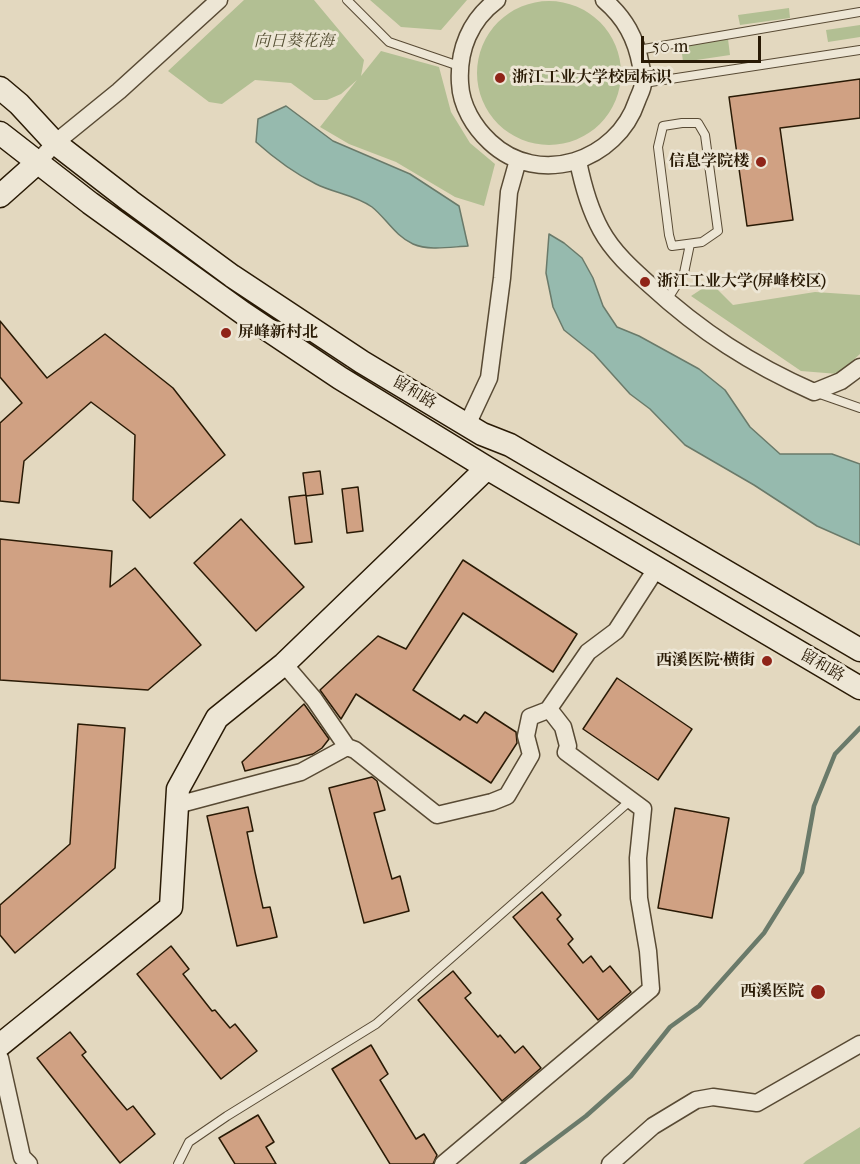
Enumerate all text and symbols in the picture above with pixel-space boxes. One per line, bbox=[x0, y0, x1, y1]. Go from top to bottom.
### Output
scale bar bbox=[644, 24, 764, 62]
park label: 向日葵花海 bbox=[254, 32, 334, 52]
text: 50 m bbox=[652, 36, 688, 57]
place label: 浙江工业大学校园标识 bbox=[512, 68, 672, 88]
marker: 浙江工业大学校园标识 bbox=[493, 71, 507, 85]
place label: 信息学院楼 bbox=[669, 152, 749, 172]
marker: 信息学院楼 bbox=[754, 155, 768, 169]
place label: 浙江工业大学(屏峰校区) bbox=[657, 272, 826, 292]
marker: 浙江工业大学(屏峰校区) bbox=[638, 275, 652, 289]
place label: 屏峰新村北 bbox=[238, 323, 318, 343]
marker: 屏峰新村北 bbox=[219, 326, 233, 340]
street label: 留和路 bbox=[388, 372, 440, 414]
street label: 留和路 bbox=[796, 646, 848, 686]
place label: 西溪医院·横街 bbox=[656, 651, 755, 671]
marker: 西溪医院·横街 bbox=[760, 654, 774, 668]
place label: 西溪医院 bbox=[740, 982, 804, 1002]
marker: 西溪医院 bbox=[809, 983, 827, 1001]

